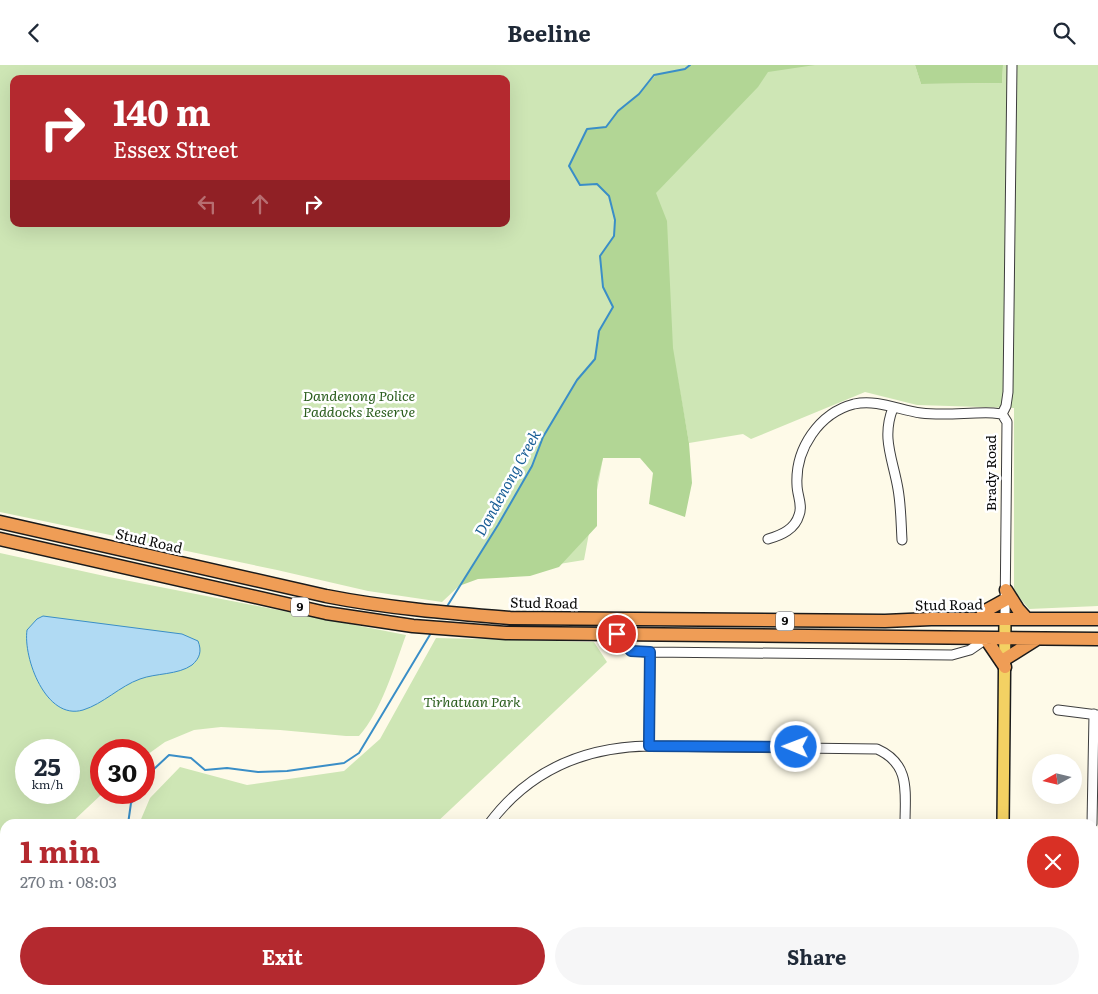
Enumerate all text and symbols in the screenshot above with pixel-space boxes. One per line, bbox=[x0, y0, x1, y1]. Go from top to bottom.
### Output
text: Beeline bbox=[507, 16, 591, 49]
icon: back bbox=[20, 19, 48, 47]
icon: search bbox=[1050, 19, 1078, 47]
text: 140 m bbox=[113, 85, 211, 137]
icon: right bbox=[30, 95, 95, 160]
text: Essex Street bbox=[113, 132, 238, 165]
icon: left bbox=[193, 190, 221, 218]
icon: ahead bbox=[246, 190, 274, 218]
icon: right bbox=[299, 190, 327, 218]
park label: Dandenong Police Paddocks Reserve bbox=[303, 385, 416, 421]
water label: Dandenong Creek bbox=[468, 424, 546, 540]
street label: Brady Road bbox=[980, 434, 1000, 511]
street label: Stud Road bbox=[114, 523, 185, 558]
street label: Stud Road bbox=[510, 591, 579, 613]
street label: Stud Road bbox=[915, 593, 984, 615]
road number: 9 bbox=[291, 597, 309, 617]
road number: 9 bbox=[776, 611, 794, 631]
pin bbox=[596, 613, 638, 655]
icon: arrive bbox=[603, 620, 631, 648]
park label: Tirhatuan Park bbox=[423, 691, 521, 711]
position arrow bbox=[769, 720, 821, 772]
speed limit sign: 30 bbox=[90, 739, 155, 804]
text: 25 bbox=[34, 747, 61, 784]
north arrow bbox=[1032, 754, 1082, 804]
map controls bbox=[1032, 754, 1082, 804]
text: km/h bbox=[32, 775, 63, 793]
text: 1 min bbox=[20, 828, 100, 872]
button: close bbox=[1027, 836, 1079, 888]
text: 270 m · 08:03 bbox=[20, 869, 117, 893]
button: Exit bbox=[20, 927, 545, 985]
button: Share bbox=[555, 927, 1079, 985]

